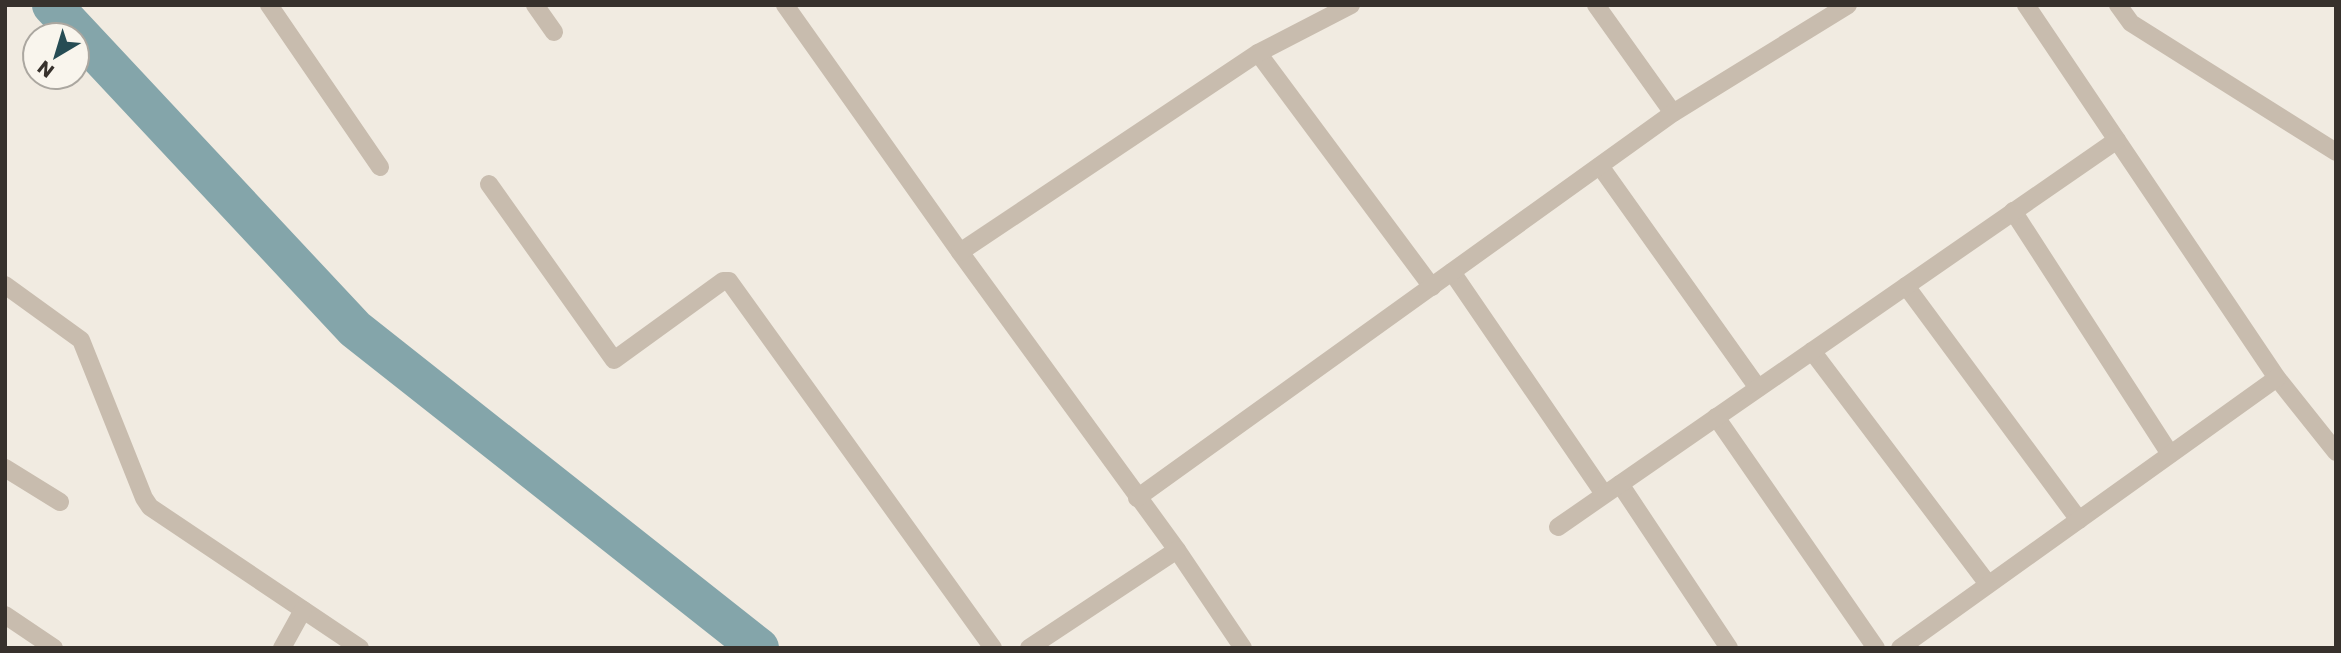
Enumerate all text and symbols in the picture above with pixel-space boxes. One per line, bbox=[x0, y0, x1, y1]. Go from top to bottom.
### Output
north arrow bbox=[21, 21, 91, 91]
text: N bbox=[32, 54, 60, 84]

